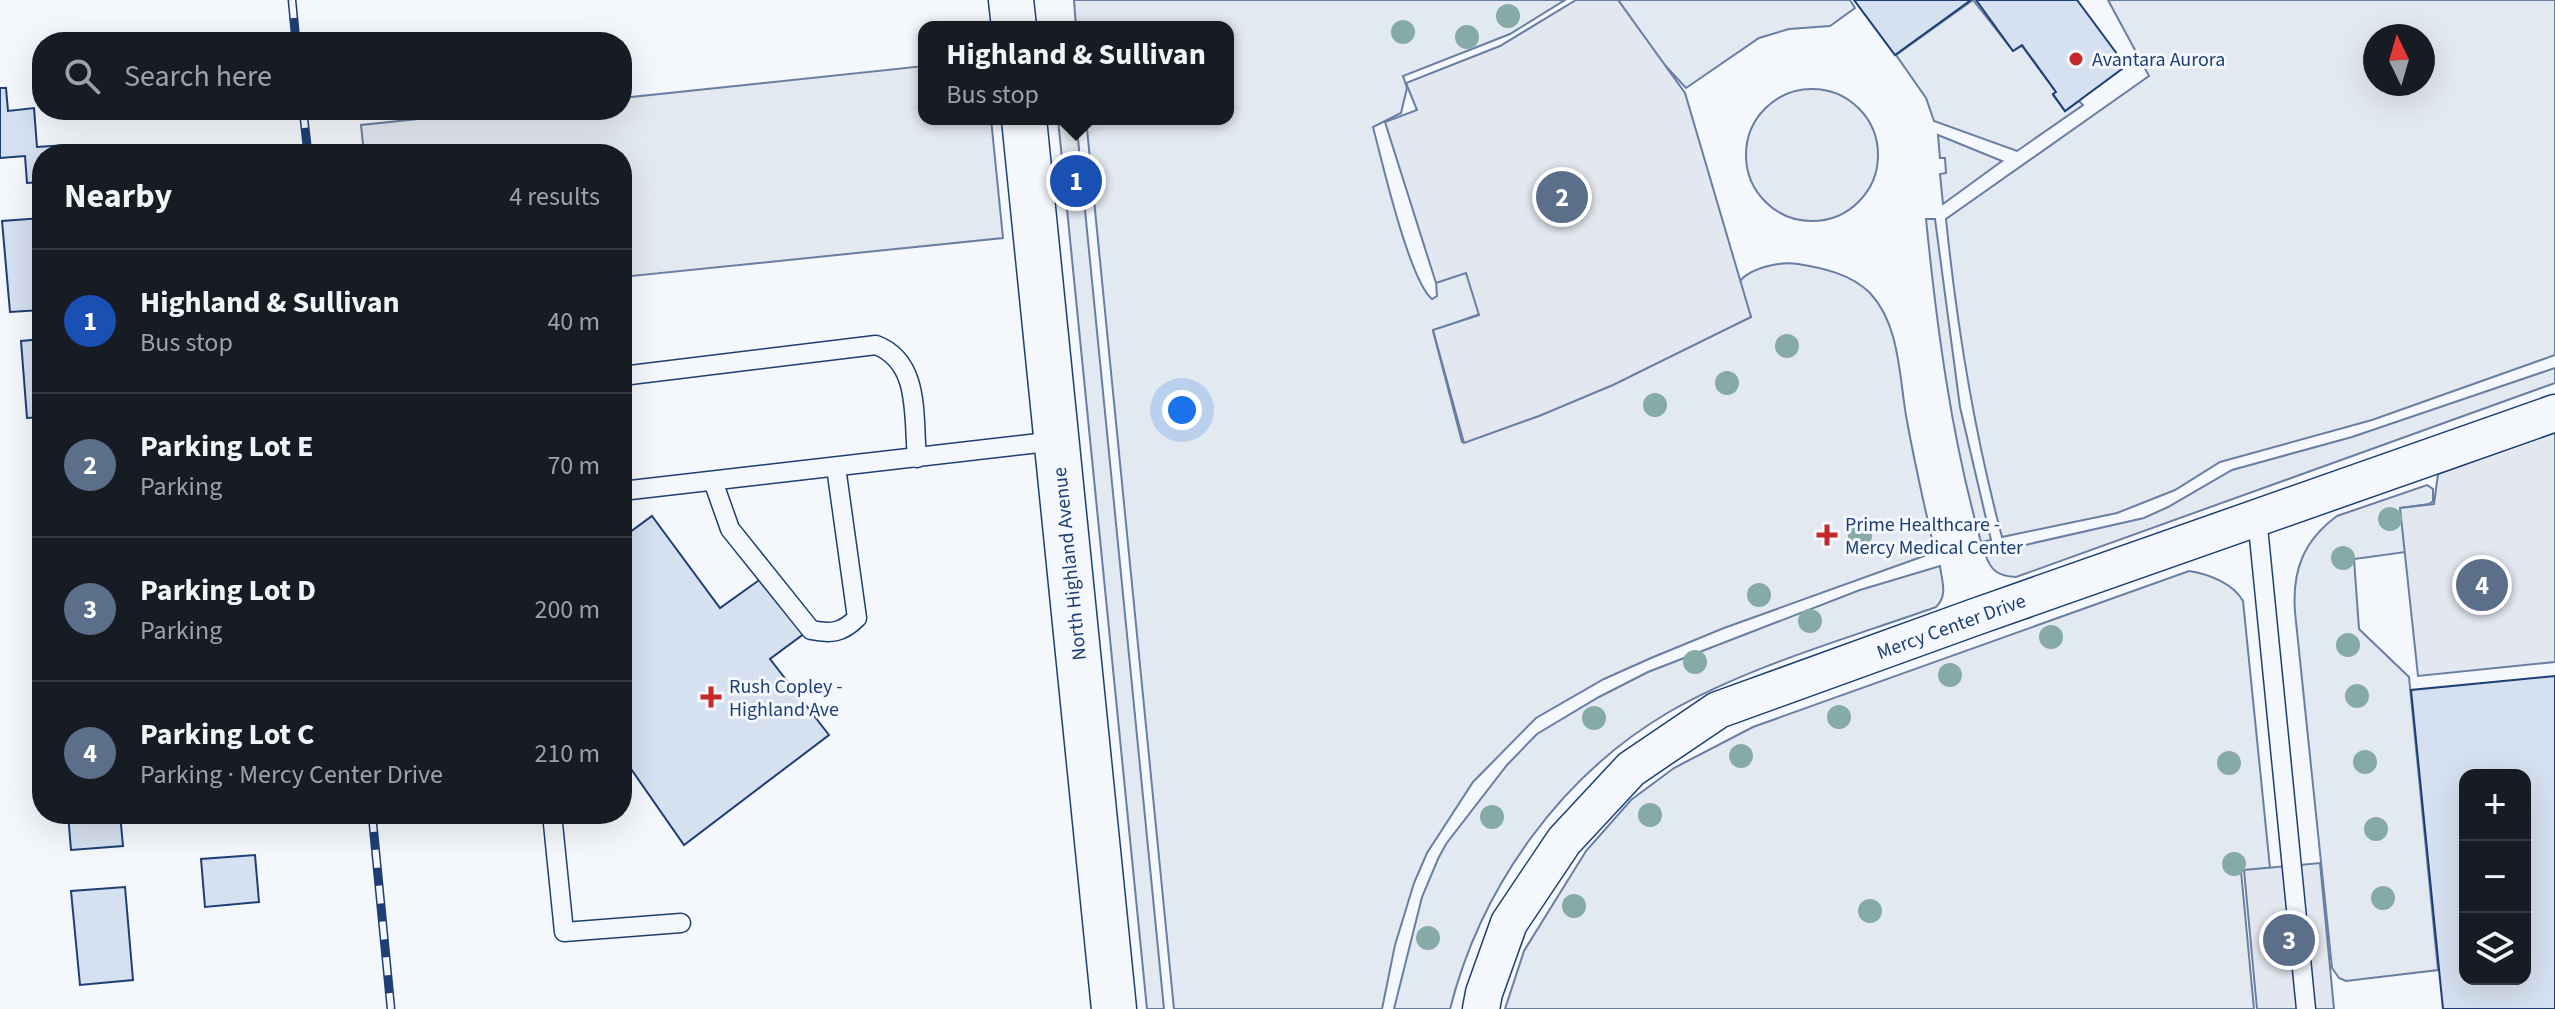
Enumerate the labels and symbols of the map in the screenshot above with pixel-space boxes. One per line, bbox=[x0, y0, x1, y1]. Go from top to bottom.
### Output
north arrow bbox=[2363, 24, 2435, 96]
place label: Avantara Aurora bbox=[2092, 46, 2225, 74]
marker: Avantara Aurora bbox=[2067, 50, 2085, 68]
pin: 1 bbox=[1050, 151, 1102, 211]
pin: 2 bbox=[1536, 167, 1588, 227]
your location bbox=[1162, 390, 1202, 430]
street label: North Highland Avenue bbox=[1046, 466, 1094, 662]
place label: Prime Healthcare - Mercy Medical Center bbox=[1845, 511, 2023, 562]
marker: Prime Healthcare - Mercy Medical Center bbox=[1816, 524, 1838, 546]
pin: 4 bbox=[2456, 555, 2508, 615]
street label: Mercy Center Drive bbox=[1873, 587, 2030, 667]
place label: Rush Copley - Highland Ave bbox=[729, 673, 843, 724]
marker: Rush Copley - Highland Ave bbox=[700, 686, 722, 708]
pin: 3 bbox=[2263, 910, 2315, 970]

